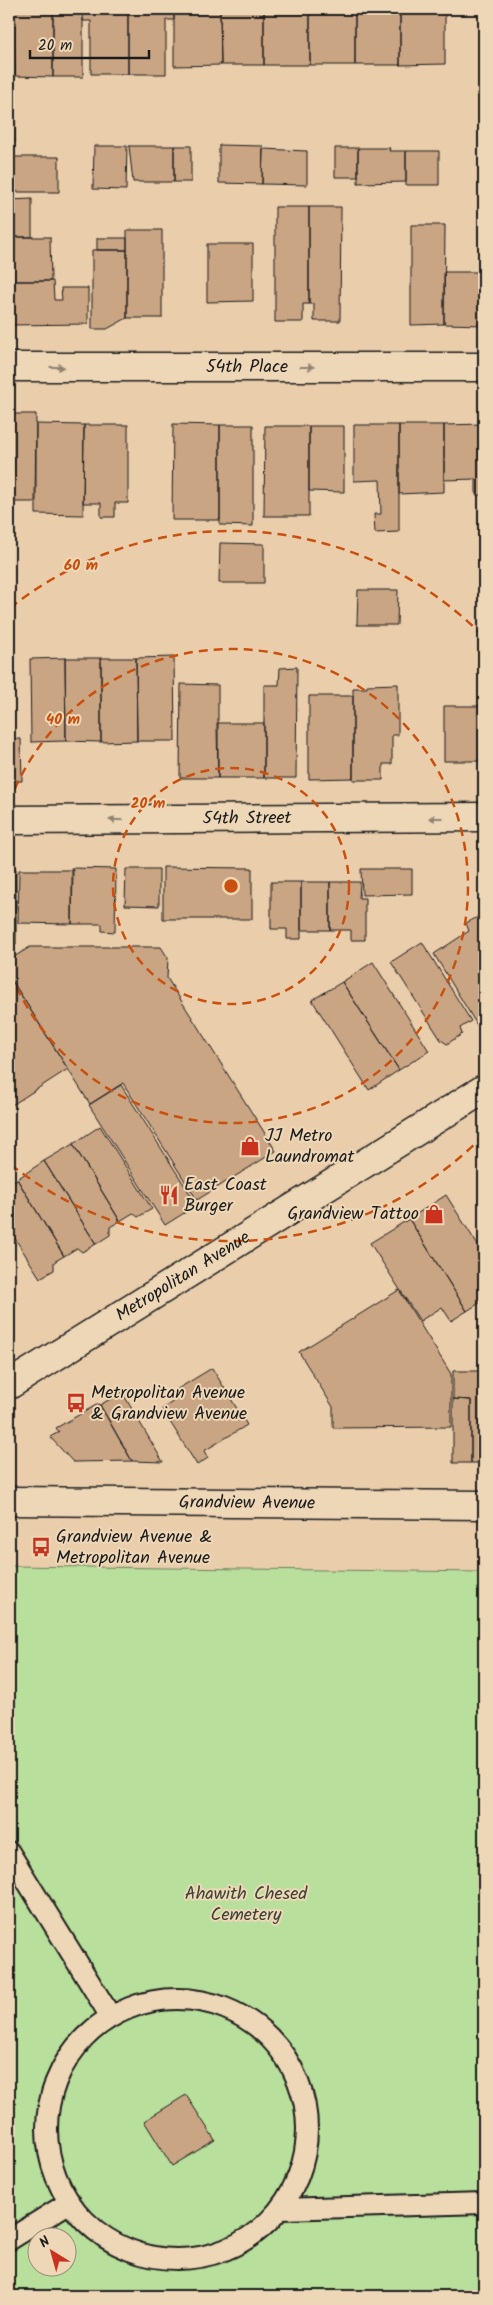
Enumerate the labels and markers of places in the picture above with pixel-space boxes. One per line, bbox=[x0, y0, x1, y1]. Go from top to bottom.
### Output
centre of rings bbox=[222, 877, 240, 895]
place label: JJ Metro Laundromat bbox=[265, 1122, 355, 1172]
shop icon: JJ Metro Laundromat bbox=[239, 1135, 261, 1157]
place label: East Coast Burger bbox=[184, 1171, 268, 1221]
restaurant icon: East Coast Burger bbox=[158, 1184, 180, 1206]
place label: Grandview Tattoo bbox=[287, 1200, 419, 1229]
shop icon: Grandview Tattoo bbox=[423, 1203, 445, 1225]
place label: Metropolitan Avenue & Grandview Avenue bbox=[91, 1379, 247, 1429]
bus stop icon: Metropolitan Avenue & Grandview Avenue bbox=[65, 1392, 87, 1414]
place label: Grandview Avenue & Metropolitan Avenue bbox=[56, 1523, 212, 1573]
bus stop icon: Grandview Avenue & Metropolitan Avenue bbox=[30, 1536, 52, 1558]

